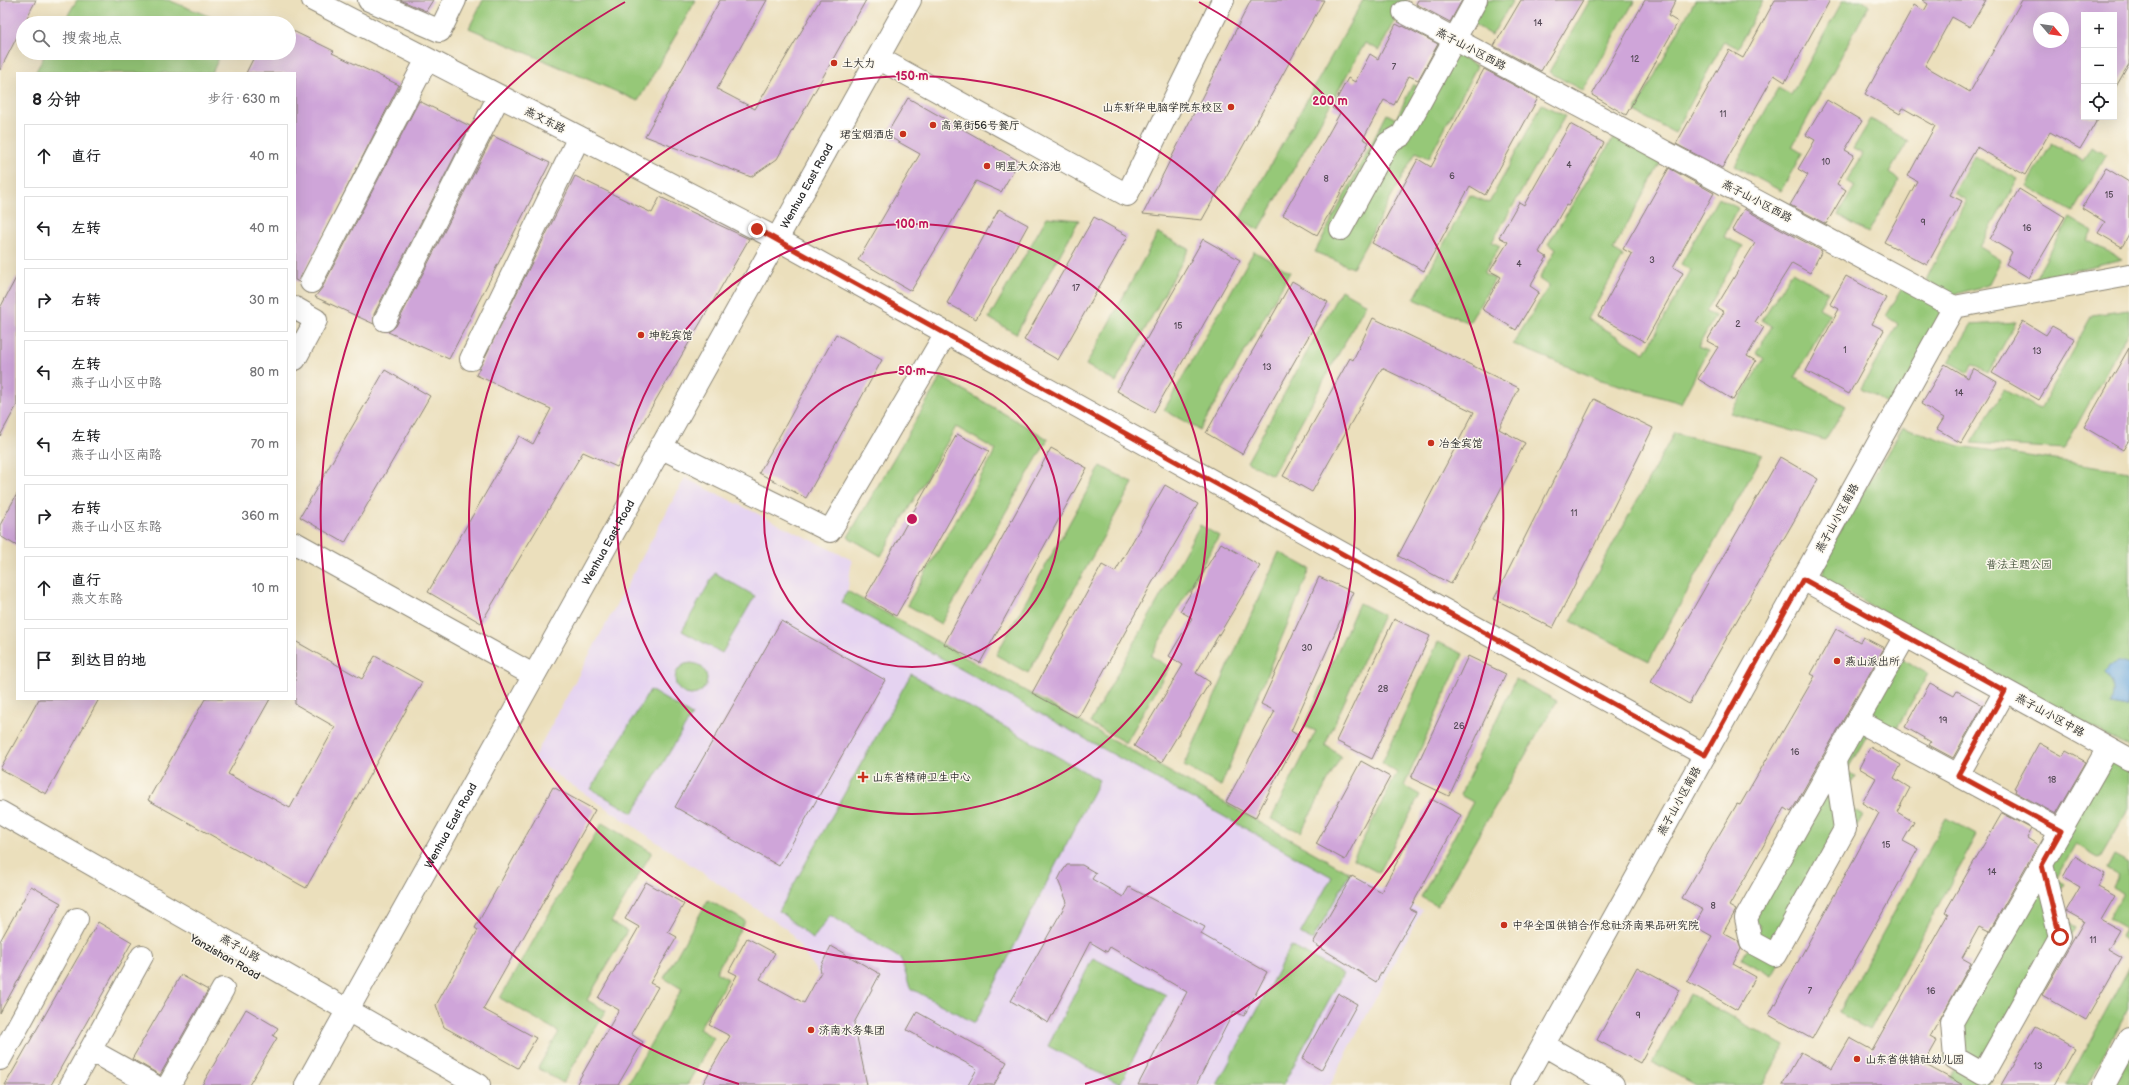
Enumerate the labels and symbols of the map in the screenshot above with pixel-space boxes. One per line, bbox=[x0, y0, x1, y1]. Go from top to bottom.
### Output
north arrow bbox=[2033, 12, 2069, 48]
house number: 14 bbox=[1534, 18, 1543, 29]
street label: 燕子山小区西路 bbox=[1434, 25, 1508, 73]
house number: 12 bbox=[1631, 54, 1640, 65]
place label: 土大力 bbox=[842, 57, 875, 70]
marker: 土大力 bbox=[829, 58, 839, 68]
house number: 7 bbox=[1392, 62, 1397, 73]
text: 150 m bbox=[896, 69, 928, 84]
text: 200 m bbox=[1312, 94, 1348, 109]
place label: 山东新华电脑学院东校区 bbox=[1102, 101, 1223, 114]
marker: 山东新华电脑学院东校区 bbox=[1226, 102, 1236, 112]
street label: 燕文东路 bbox=[522, 104, 568, 136]
house number: 11 bbox=[1720, 109, 1726, 120]
place label: 高第街56号餐厅 bbox=[941, 119, 1020, 132]
marker: 高第街56号餐厅 bbox=[928, 120, 938, 130]
place label: 珺宝烟酒店 bbox=[840, 128, 895, 141]
marker: 珺宝烟酒店 bbox=[898, 129, 908, 139]
street label: Wenhua East Road bbox=[778, 141, 835, 231]
house number: 10 bbox=[1822, 157, 1830, 168]
place label: 明星大众浴池 bbox=[995, 160, 1061, 173]
house number: 4 bbox=[1566, 160, 1572, 171]
marker: 明星大众浴池 bbox=[982, 161, 992, 171]
house number: 6 bbox=[1449, 171, 1455, 182]
house number: 8 bbox=[1323, 174, 1329, 185]
street label: 燕子山小区西路 bbox=[1720, 177, 1794, 225]
house number: 15 bbox=[2105, 190, 2113, 201]
text: 100 m bbox=[895, 217, 929, 232]
house number: 9 bbox=[1920, 217, 1926, 228]
route end bbox=[748, 220, 766, 238]
house number: 16 bbox=[2023, 223, 2032, 234]
house number: 3 bbox=[1649, 255, 1655, 266]
house number: 4 bbox=[1516, 259, 1522, 270]
house number: 17 bbox=[1072, 283, 1081, 294]
house number: 2 bbox=[1735, 319, 1741, 330]
house number: 15 bbox=[1174, 321, 1182, 332]
place label: 坤乾宾馆 bbox=[649, 329, 693, 342]
marker: 坤乾宾馆 bbox=[636, 330, 646, 340]
house number: 1 bbox=[1843, 345, 1847, 356]
house number: 13 bbox=[2032, 346, 2042, 357]
house number: 13 bbox=[1262, 362, 1272, 373]
text: 50 m bbox=[898, 364, 926, 379]
house number: 14 bbox=[1955, 388, 1964, 399]
place label: 冶金宾馆 bbox=[1439, 437, 1483, 450]
marker: 冶金宾馆 bbox=[1426, 438, 1436, 448]
street label: 燕子山小区南路 bbox=[1813, 481, 1861, 555]
street label: Wenhua East Road bbox=[579, 498, 637, 587]
house number: 11 bbox=[1571, 508, 1577, 519]
centre of rings bbox=[905, 512, 919, 526]
park label: 普法主题公园 bbox=[1986, 558, 2052, 571]
house number: 30 bbox=[1302, 643, 1312, 654]
place label: 燕山派出所 bbox=[1845, 655, 1900, 668]
marker: 燕山派出所 bbox=[1832, 656, 1842, 666]
house number: 28 bbox=[1378, 684, 1388, 695]
street label: 燕子山小区中路 bbox=[2013, 691, 2087, 739]
house number: 19 bbox=[1939, 715, 1947, 726]
house number: 26 bbox=[1454, 721, 1465, 732]
house number: 16 bbox=[1791, 747, 1800, 758]
street label: 燕子山小区南路 bbox=[1655, 764, 1703, 838]
marker: 山东省精神卫生中心 bbox=[857, 771, 869, 783]
place label: 山东省精神卫生中心 bbox=[872, 771, 971, 784]
house number: 18 bbox=[2048, 775, 2056, 786]
street label: Wenhua East Road bbox=[422, 781, 479, 870]
house number: 15 bbox=[1882, 840, 1890, 851]
house number: 14 bbox=[1988, 867, 1997, 878]
house number: 8 bbox=[1710, 901, 1716, 912]
place label: 中华全国供销合作总社济南果品研究院 bbox=[1512, 919, 1699, 932]
marker: 中华全国供销合作总社济南果品研究院 bbox=[1499, 920, 1509, 930]
route start bbox=[2051, 928, 2069, 946]
street label: Yanzishan Road bbox=[187, 931, 263, 982]
street label: 燕子山路 bbox=[218, 931, 262, 965]
house number: 11 bbox=[2090, 935, 2096, 946]
house number: 7 bbox=[1808, 986, 1813, 997]
house number: 16 bbox=[1927, 986, 1936, 997]
house number: 9 bbox=[1635, 1010, 1641, 1021]
place label: 济南水务集团 bbox=[819, 1024, 885, 1037]
marker: 济南水务集团 bbox=[806, 1025, 816, 1035]
place label: 山东省供销社幼儿园 bbox=[1865, 1053, 1964, 1066]
marker: 山东省供销社幼儿园 bbox=[1852, 1054, 1862, 1064]
house number: 13 bbox=[2033, 1061, 2043, 1072]

